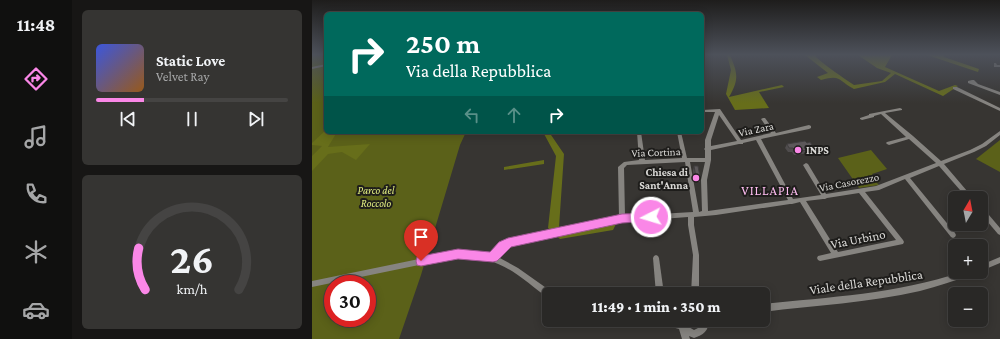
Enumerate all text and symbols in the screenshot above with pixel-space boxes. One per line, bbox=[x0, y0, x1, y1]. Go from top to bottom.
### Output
text: 11:48 bbox=[17, 15, 55, 35]
icon: right bbox=[340, 28, 392, 80]
text: 250 m bbox=[406, 28, 480, 59]
text: Static Love bbox=[156, 53, 225, 69]
text: Via della Repubblica bbox=[406, 61, 551, 81]
icon: directions bbox=[22, 65, 50, 93]
text: Velvet Ray bbox=[156, 69, 209, 84]
icon: left bbox=[461, 104, 483, 126]
icon: ahead bbox=[503, 104, 525, 126]
icon: right bbox=[545, 104, 567, 126]
icon: previous bbox=[117, 108, 139, 130]
icon: pause bbox=[181, 108, 203, 130]
icon: next bbox=[245, 108, 267, 130]
street label: Via Zara bbox=[737, 119, 775, 139]
icon: music bbox=[22, 123, 50, 151]
place label: INPS bbox=[806, 144, 829, 156]
street label: Via Cortina bbox=[631, 145, 681, 159]
marker: INPS bbox=[793, 145, 803, 155]
place label: Chiesa di Sant'Anna bbox=[639, 166, 689, 191]
street label: Via Casorezzo bbox=[818, 170, 880, 194]
marker: Chiesa di Sant'Anna bbox=[691, 173, 701, 183]
icon: phone bbox=[22, 180, 50, 208]
district label: VILLAPIA bbox=[741, 183, 799, 198]
park label: Parco del Roccolo bbox=[358, 184, 395, 209]
north arrow bbox=[948, 191, 988, 231]
map controls bbox=[948, 191, 988, 327]
position arrow bbox=[630, 196, 672, 238]
pin bbox=[404, 220, 438, 261]
icon: arrive bbox=[410, 226, 432, 248]
street label: Via Urbino bbox=[829, 226, 887, 252]
text: 26 bbox=[170, 236, 214, 282]
icon: climate bbox=[22, 238, 50, 266]
button: + bbox=[948, 239, 988, 279]
street label: Viale della Repubblica bbox=[808, 267, 924, 297]
speed limit sign: 30 bbox=[324, 275, 376, 327]
text: km/h bbox=[177, 280, 208, 296]
button: − bbox=[948, 287, 988, 327]
icon: car bbox=[22, 296, 50, 324]
text: 11:49 · 1 min · 350 m bbox=[592, 299, 720, 315]

